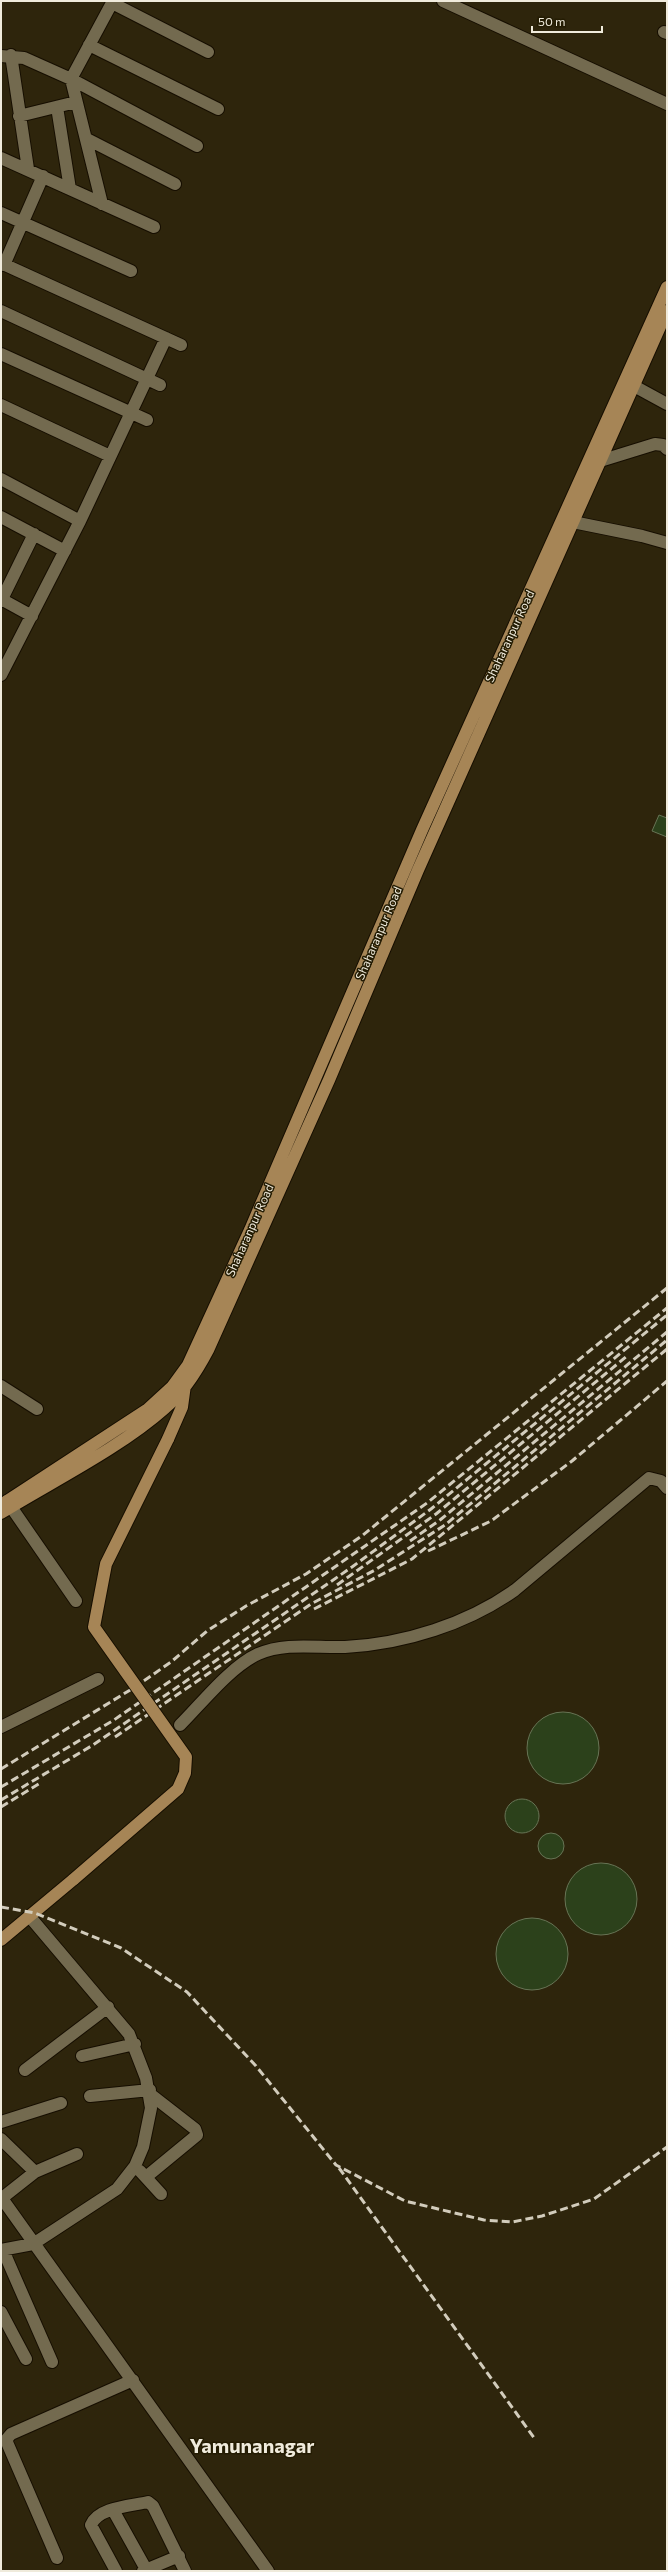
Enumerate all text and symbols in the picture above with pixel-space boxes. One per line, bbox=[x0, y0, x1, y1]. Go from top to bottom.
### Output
scale bar bbox=[532, 8, 602, 34]
text: 50 m bbox=[538, 14, 566, 28]
street label: Shaharanpur Road bbox=[482, 588, 537, 684]
street label: Shaharanpur Road bbox=[352, 884, 404, 982]
street label: Shaharanpur Road bbox=[222, 1181, 276, 1279]
district label: Yamunanagar bbox=[190, 2433, 314, 2457]

